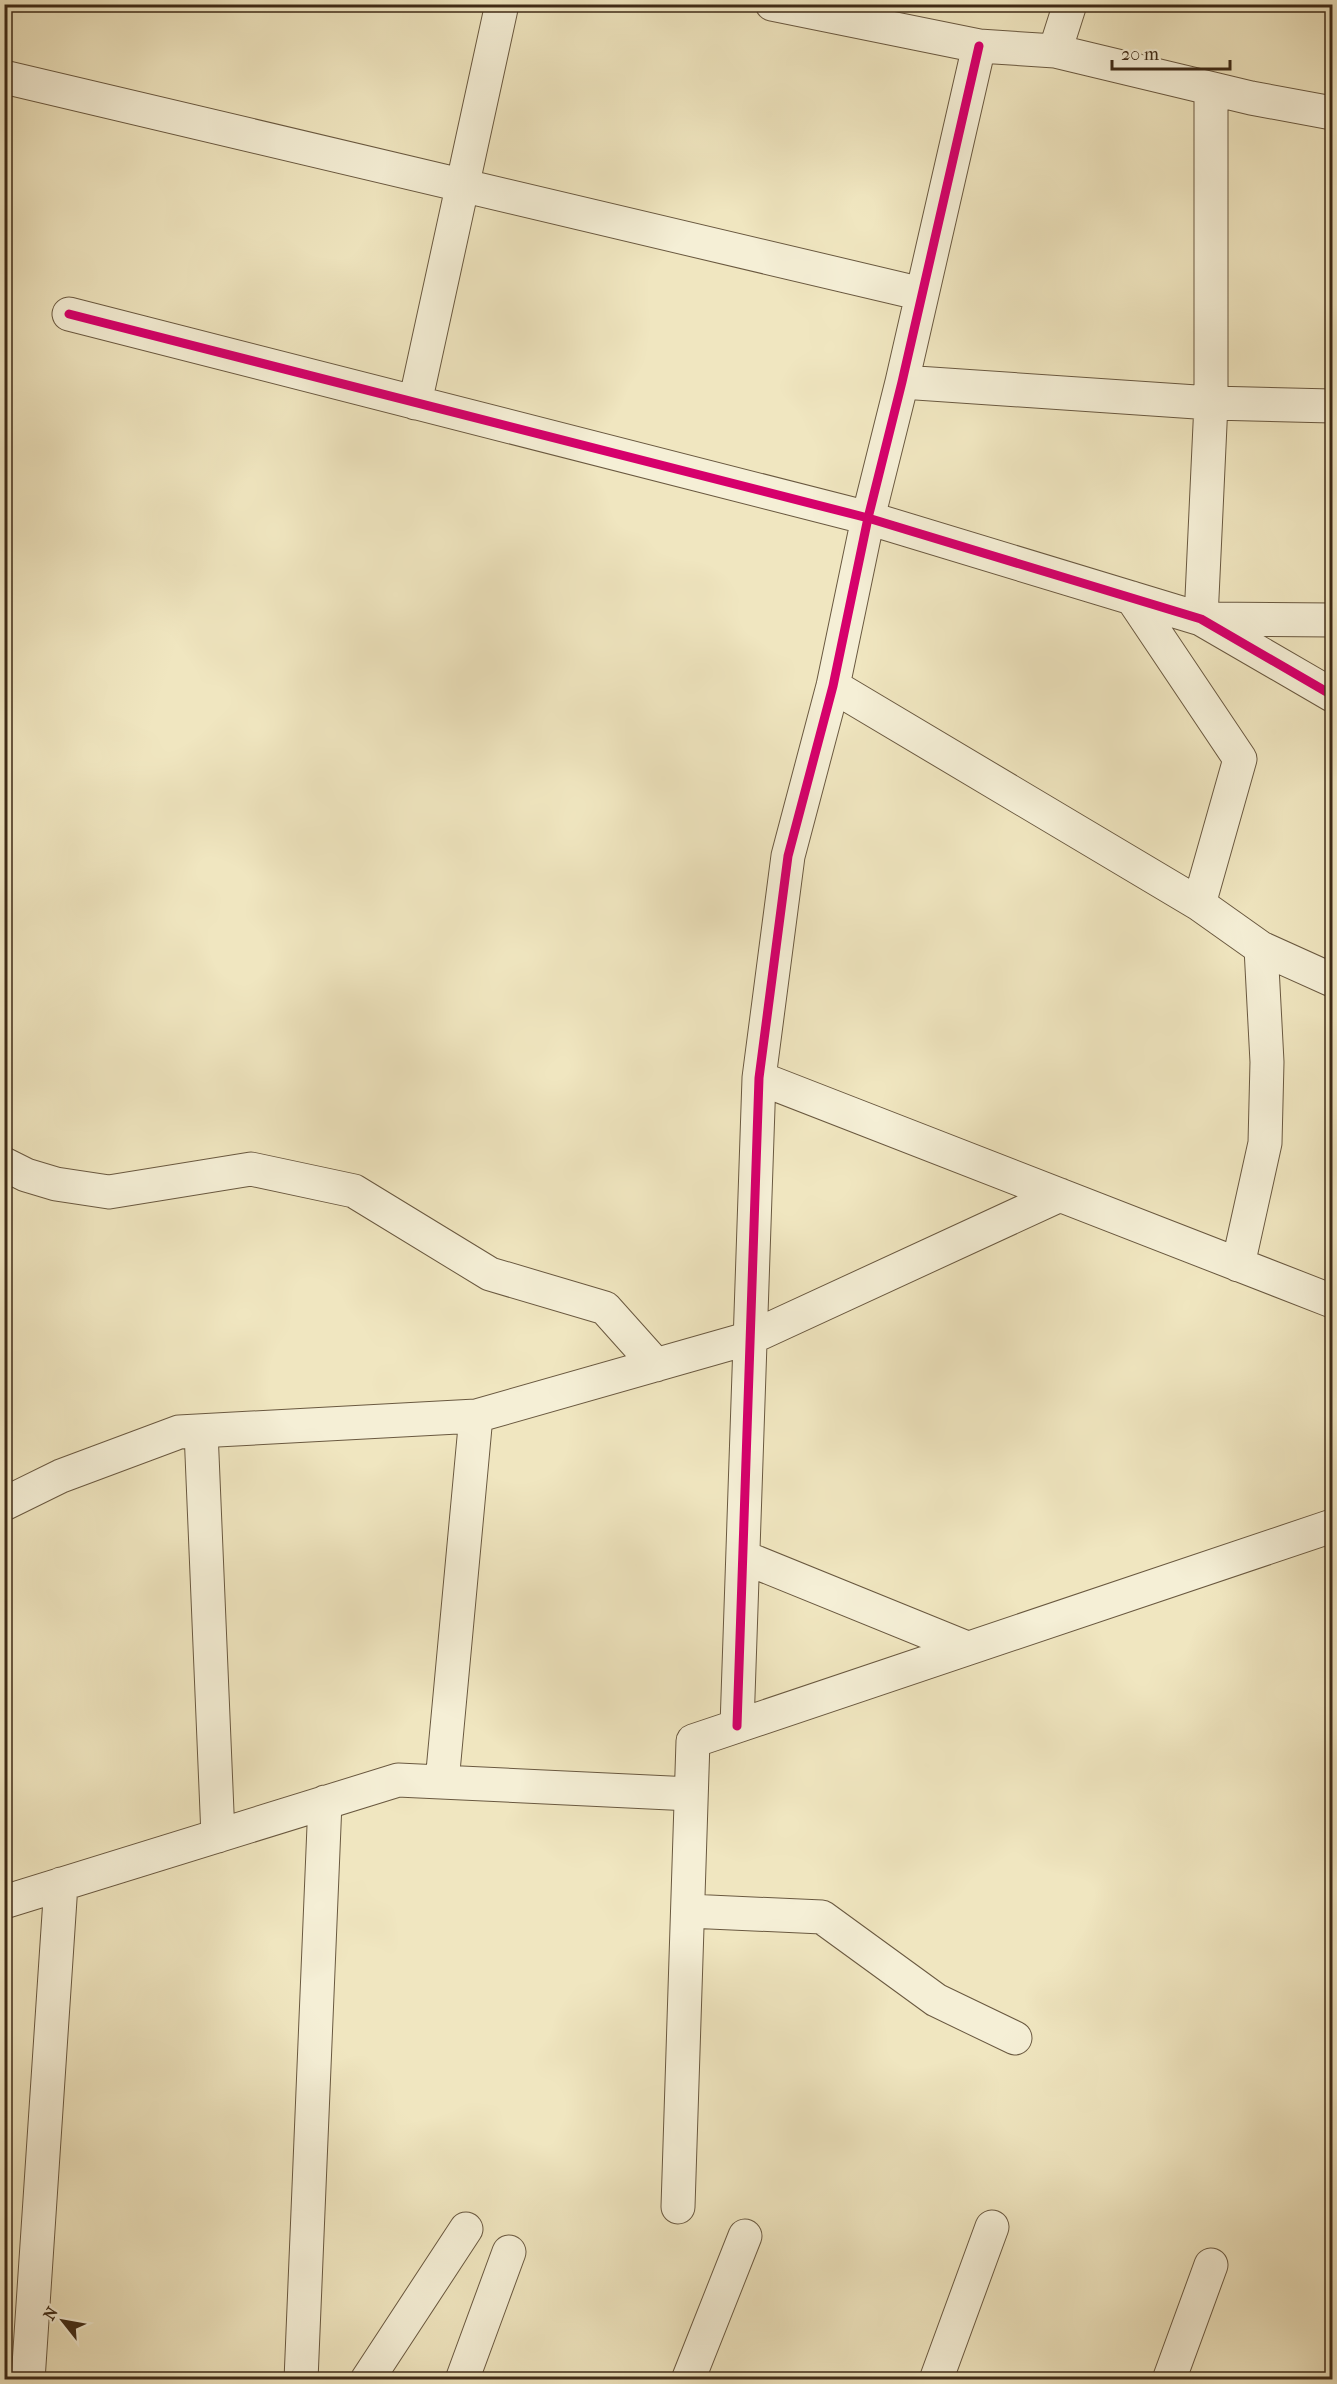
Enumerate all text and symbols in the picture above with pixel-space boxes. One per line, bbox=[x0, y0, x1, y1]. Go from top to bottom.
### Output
scale bar bbox=[1112, 33, 1230, 71]
text: 20 m bbox=[1121, 44, 1159, 65]
north arrow bbox=[33, 2291, 93, 2351]
text: N bbox=[39, 2303, 62, 2324]

